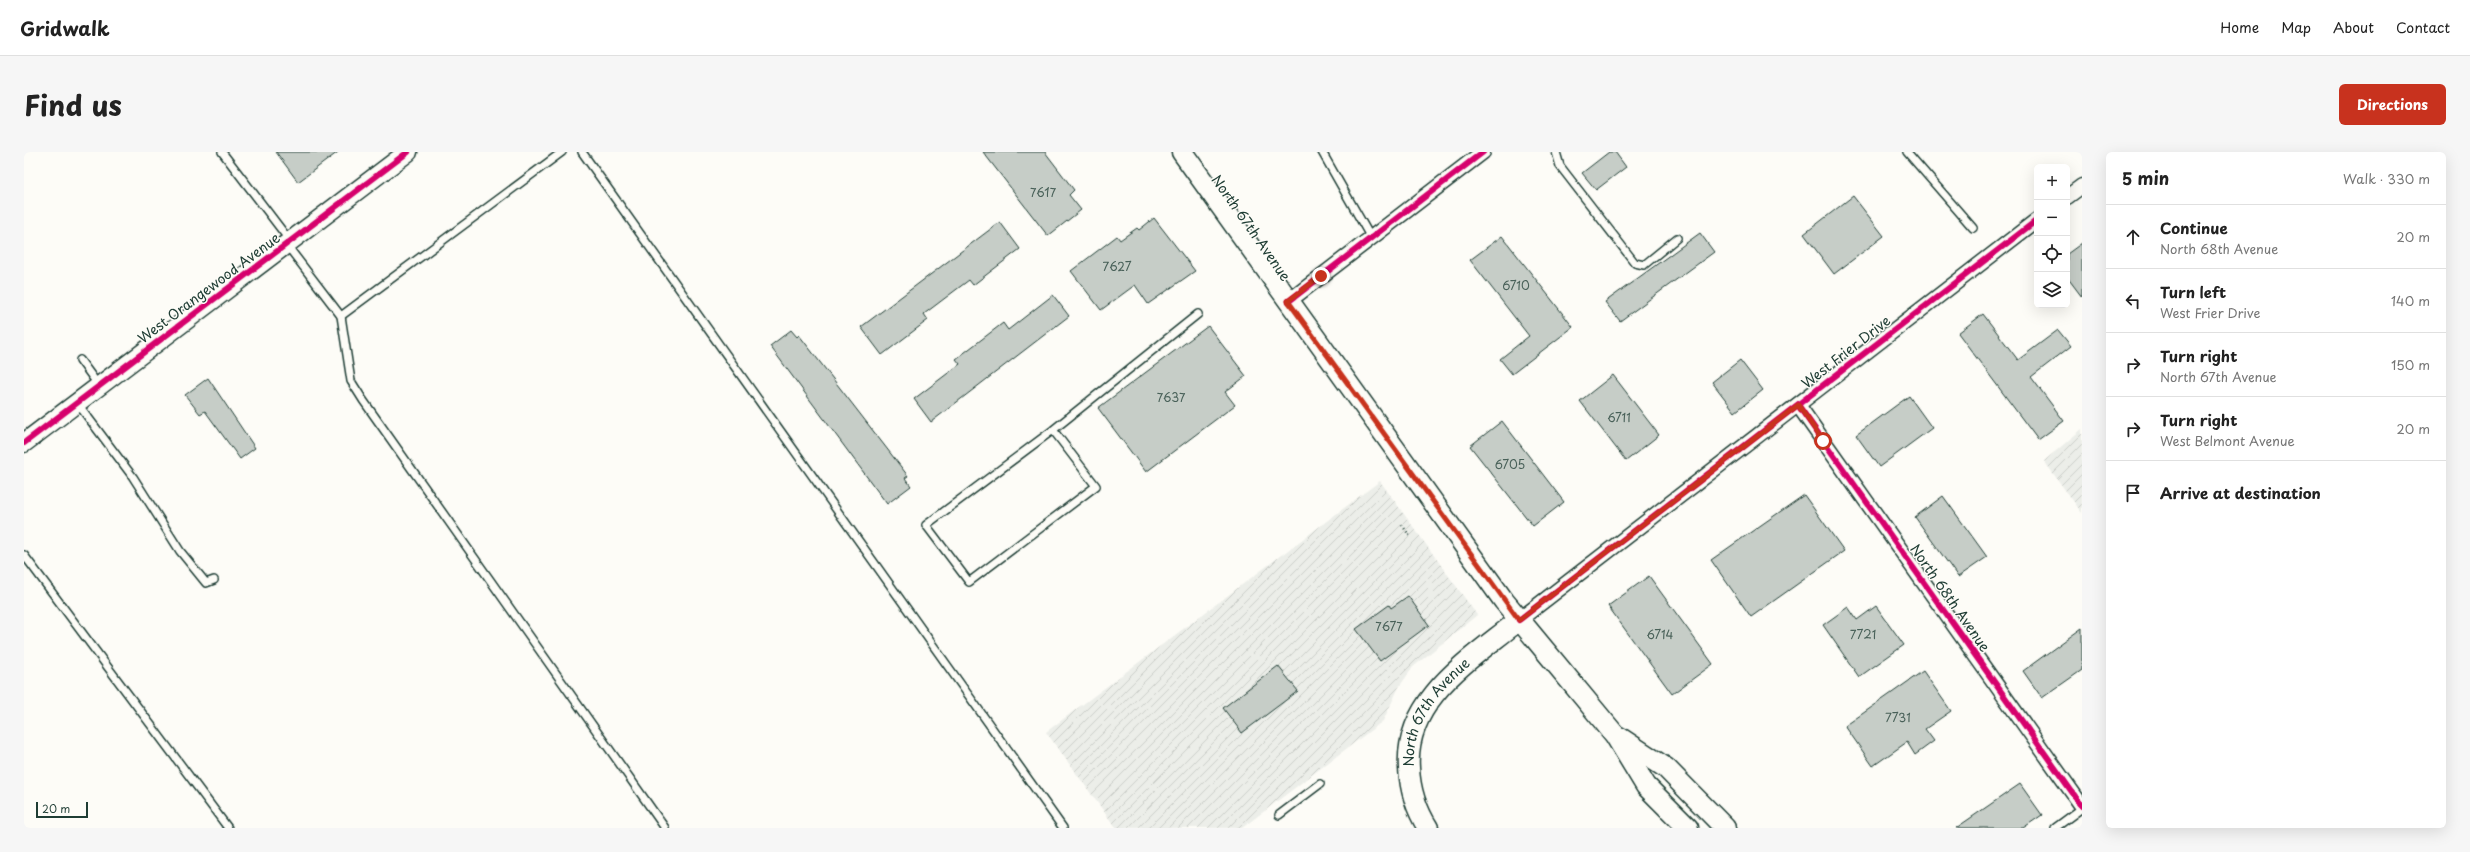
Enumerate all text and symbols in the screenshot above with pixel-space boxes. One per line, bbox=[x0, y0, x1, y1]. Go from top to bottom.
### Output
text: Gridwalk bbox=[20, 14, 110, 42]
text: Home bbox=[2220, 17, 2259, 38]
text: Map bbox=[2281, 17, 2311, 38]
text: About bbox=[2333, 17, 2374, 38]
text: Contact bbox=[2396, 17, 2450, 38]
text: Find us bbox=[24, 83, 122, 126]
button: Directions bbox=[2339, 84, 2446, 125]
map controls bbox=[2034, 164, 2070, 308]
button: + bbox=[2034, 164, 2070, 200]
text: 5 min bbox=[2122, 165, 2169, 191]
text: Walk · 330 m bbox=[2343, 169, 2430, 188]
street label: North 67th Avenue bbox=[1207, 170, 1296, 286]
house number: 7617 bbox=[1030, 183, 1057, 201]
button: − bbox=[2034, 200, 2070, 236]
text: Continue bbox=[2160, 216, 2228, 239]
icon: ahead bbox=[2122, 226, 2144, 248]
street label: West Orangewood Avenue bbox=[133, 227, 284, 348]
text: 20 m bbox=[2396, 227, 2430, 246]
button: locate bbox=[2034, 236, 2070, 272]
text: North 68th Avenue bbox=[2160, 239, 2278, 258]
house number: 7627 bbox=[1103, 257, 1132, 275]
route end bbox=[1312, 267, 1330, 285]
button: layers bbox=[2034, 272, 2070, 308]
house number: 6710 bbox=[1502, 276, 1530, 294]
text: Turn left bbox=[2160, 280, 2226, 303]
icon: left bbox=[2122, 290, 2144, 312]
text: 140 m bbox=[2391, 291, 2430, 310]
text: West Frier Drive bbox=[2160, 303, 2260, 322]
street label: West Frier Drive bbox=[1797, 310, 1895, 393]
text: Turn right bbox=[2160, 344, 2237, 367]
icon: right bbox=[2122, 354, 2144, 376]
text: 150 m bbox=[2391, 355, 2430, 374]
text: North 67th Avenue bbox=[2160, 367, 2277, 386]
house number: 7637 bbox=[1157, 388, 1186, 406]
house number: 6711 bbox=[1607, 408, 1631, 426]
text: Turn right bbox=[2160, 408, 2237, 431]
icon: right bbox=[2122, 418, 2144, 440]
text: 20 m bbox=[2396, 419, 2430, 438]
text: West Belmont Avenue bbox=[2160, 431, 2295, 450]
route start bbox=[1814, 432, 1832, 450]
house number: 6705 bbox=[1495, 455, 1525, 473]
text: Arrive at destination bbox=[2160, 481, 2321, 504]
icon: arrive bbox=[2122, 482, 2144, 504]
street label: North 68th Avenue bbox=[1905, 540, 1996, 656]
house number: 7677 bbox=[1375, 617, 1403, 635]
house number: 6714 bbox=[1646, 625, 1674, 643]
house number: 7721 bbox=[1850, 625, 1876, 643]
street label: North 67th Avenue bbox=[1398, 652, 1474, 767]
house number: 7731 bbox=[1885, 708, 1911, 726]
scale bar bbox=[36, 800, 88, 819]
text: 20 m bbox=[42, 800, 70, 817]

